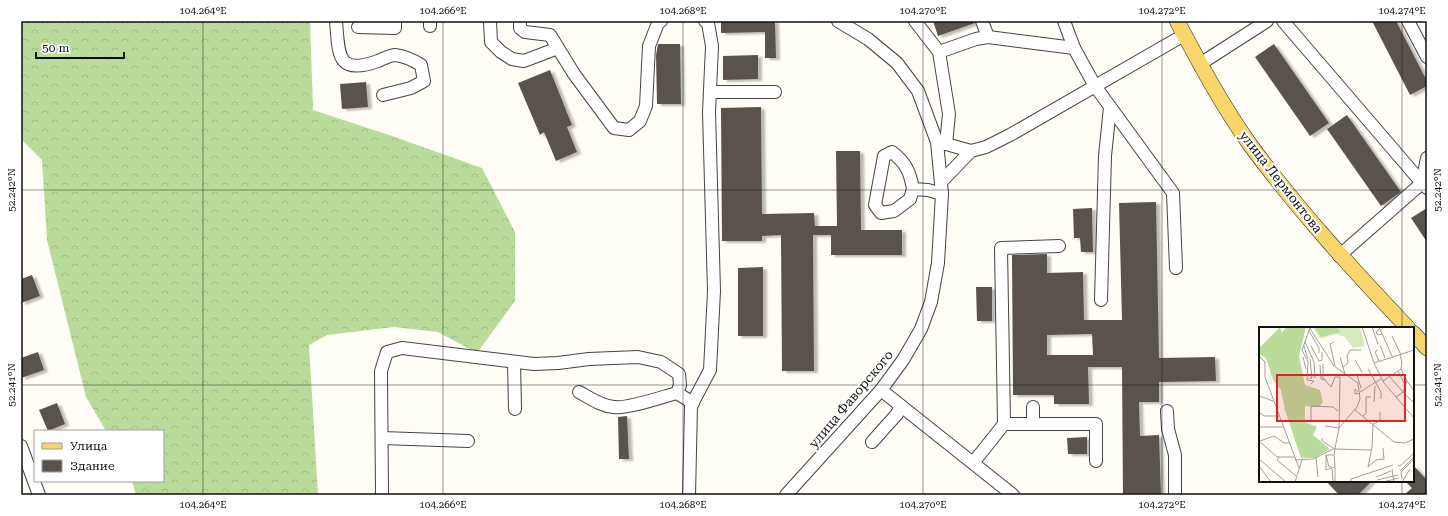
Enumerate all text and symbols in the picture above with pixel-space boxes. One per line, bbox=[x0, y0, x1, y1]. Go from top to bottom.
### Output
text: 104.264°E bbox=[179, 5, 227, 16]
text: 104.266°E bbox=[419, 5, 467, 16]
text: 104.268°E bbox=[659, 5, 707, 16]
text: 104.270°E bbox=[899, 5, 947, 16]
text: 104.272°E bbox=[1138, 5, 1186, 16]
text: 104.274°E bbox=[1378, 5, 1426, 16]
scale bar bbox=[36, 34, 124, 60]
text: 50 m bbox=[42, 41, 69, 55]
street label: улица Лермонтова bbox=[1237, 128, 1325, 236]
text: 52.242°N bbox=[6, 168, 17, 212]
text: 52.242°N bbox=[1432, 168, 1443, 212]
inset map bbox=[1259, 327, 1414, 482]
street label: улица Фаворского bbox=[806, 347, 896, 451]
text: 52.241°N bbox=[6, 363, 17, 407]
text: 52.241°N bbox=[1432, 363, 1443, 407]
legend bbox=[34, 430, 164, 482]
text: Улица bbox=[70, 439, 108, 453]
text: Здание bbox=[70, 459, 115, 473]
text: 104.264°E bbox=[179, 499, 227, 510]
text: 104.266°E bbox=[419, 499, 467, 510]
text: 104.268°E bbox=[659, 499, 707, 510]
text: 104.270°E bbox=[899, 499, 947, 510]
text: 104.272°E bbox=[1138, 499, 1186, 510]
text: 104.274°E bbox=[1378, 499, 1426, 510]

